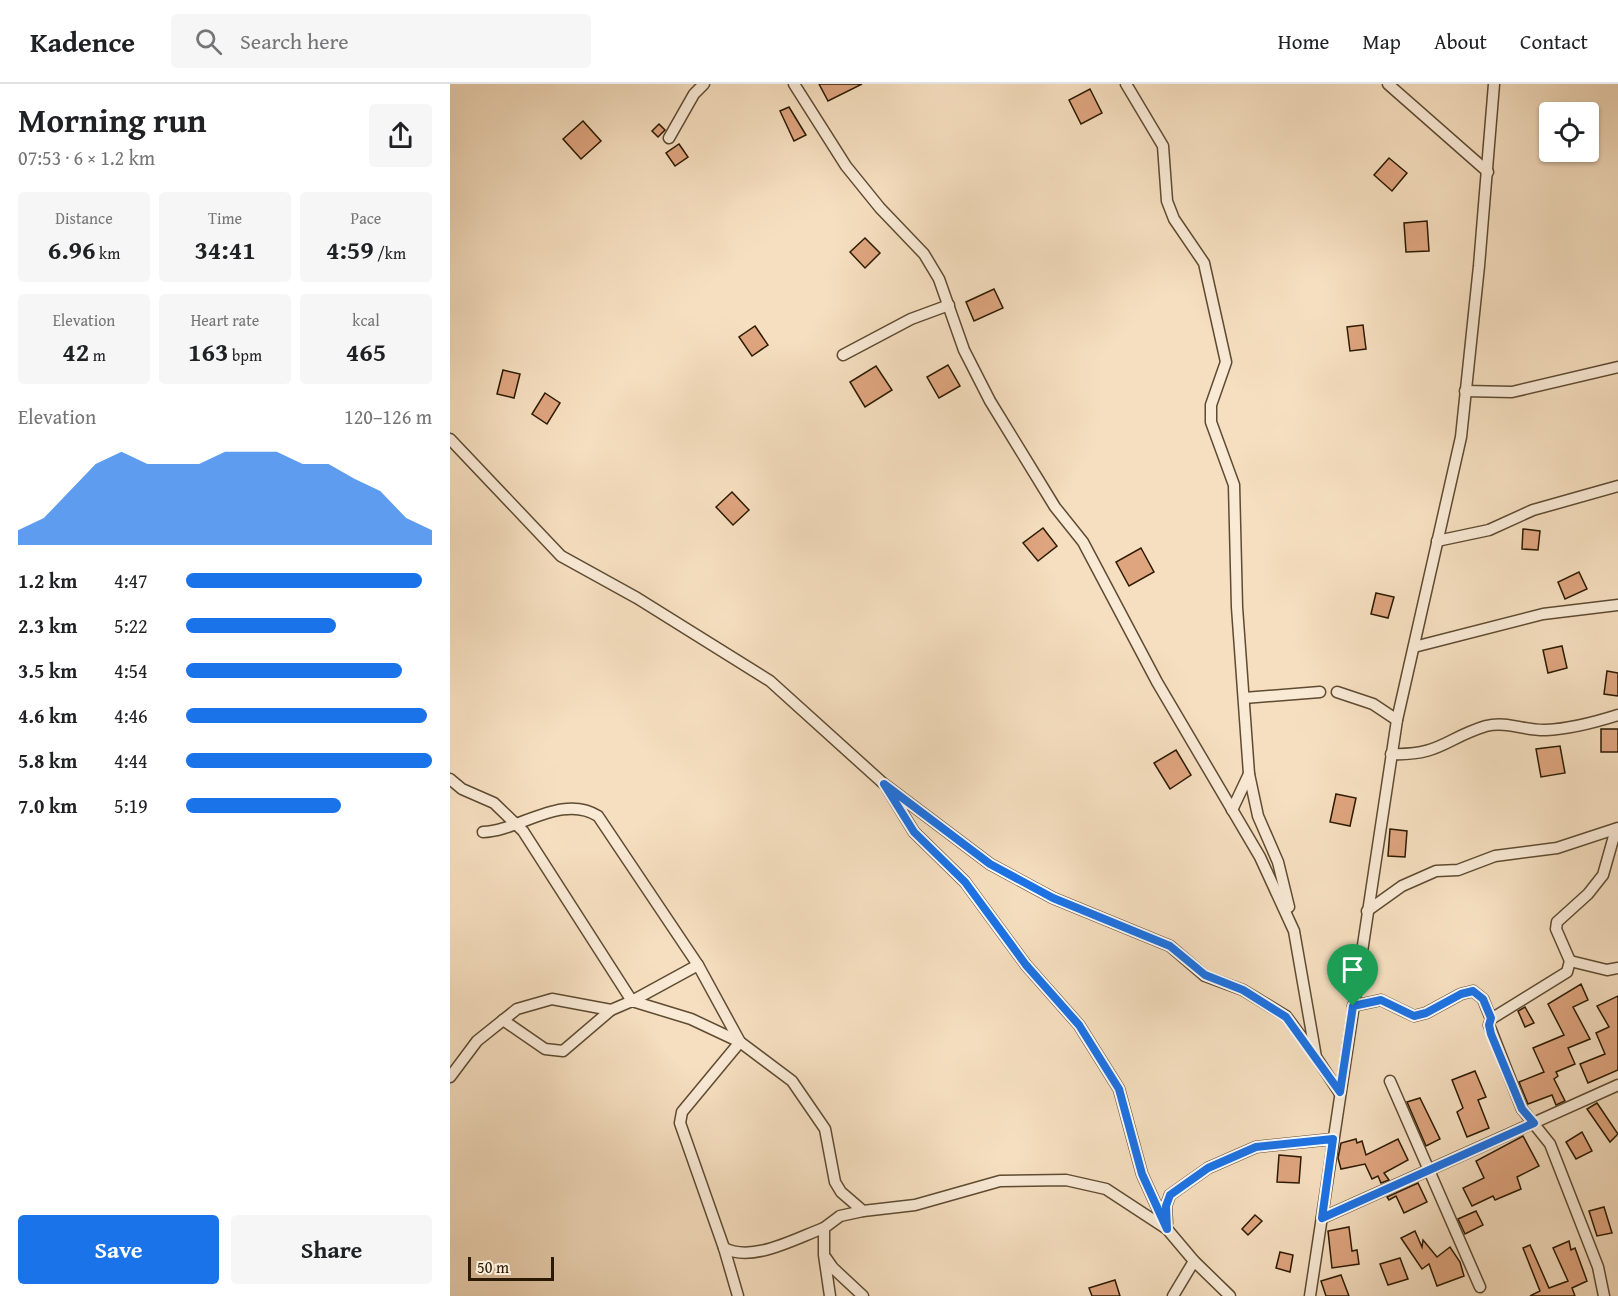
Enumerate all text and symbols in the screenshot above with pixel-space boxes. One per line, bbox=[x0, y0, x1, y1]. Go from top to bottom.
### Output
search box bbox=[171, 14, 591, 68]
text: Kadence bbox=[30, 21, 135, 62]
icon: search bbox=[192, 25, 225, 58]
text: Search here bbox=[240, 25, 349, 57]
text: Home bbox=[1278, 26, 1329, 57]
text: Map bbox=[1362, 26, 1401, 57]
text: About bbox=[1434, 26, 1487, 57]
text: Contact bbox=[1520, 26, 1588, 57]
text: Morning run bbox=[18, 96, 207, 144]
map controls bbox=[1539, 102, 1599, 162]
button: locate bbox=[1539, 102, 1599, 162]
button: share bbox=[369, 104, 432, 167]
text: 07:53 · 6 × 1.2 km bbox=[18, 143, 155, 172]
text: Distance bbox=[55, 206, 113, 230]
text: Time bbox=[208, 206, 242, 230]
text: Pace bbox=[351, 206, 381, 230]
text: 6.96 bbox=[48, 230, 96, 269]
text: 34:41 bbox=[194, 230, 256, 269]
text: 4:59 bbox=[326, 230, 374, 269]
text: km bbox=[96, 241, 120, 265]
text: /km bbox=[374, 241, 406, 265]
text: Elevation bbox=[53, 308, 115, 332]
text: Heart rate bbox=[191, 308, 259, 332]
text: kcal bbox=[352, 308, 380, 332]
text: 42 bbox=[62, 332, 89, 371]
text: 163 bbox=[188, 332, 228, 371]
text: 465 bbox=[346, 332, 386, 371]
text: m bbox=[89, 343, 106, 367]
text: bpm bbox=[228, 343, 262, 367]
text: Elevation bbox=[18, 402, 96, 431]
text: 120–126 m bbox=[344, 402, 432, 431]
text: 1.2 km bbox=[18, 566, 77, 595]
text: 4:47 bbox=[114, 566, 148, 595]
text: 2.3 km bbox=[18, 611, 77, 640]
text: 5:22 bbox=[114, 611, 148, 640]
text: 3.5 km bbox=[18, 656, 77, 685]
text: 4:54 bbox=[114, 656, 148, 685]
text: 4.6 km bbox=[18, 701, 77, 730]
text: 4:46 bbox=[114, 701, 148, 730]
text: 5.8 km bbox=[18, 746, 77, 775]
text: 4:44 bbox=[114, 746, 148, 775]
text: 7.0 km bbox=[18, 791, 77, 820]
text: 5:19 bbox=[114, 791, 148, 820]
pin bbox=[1327, 944, 1378, 1006]
icon: arrive bbox=[1336, 953, 1369, 986]
button: Save bbox=[18, 1215, 219, 1284]
button: Share bbox=[231, 1215, 432, 1284]
scale bar bbox=[468, 1254, 554, 1282]
text: 50 m bbox=[477, 1255, 509, 1279]

